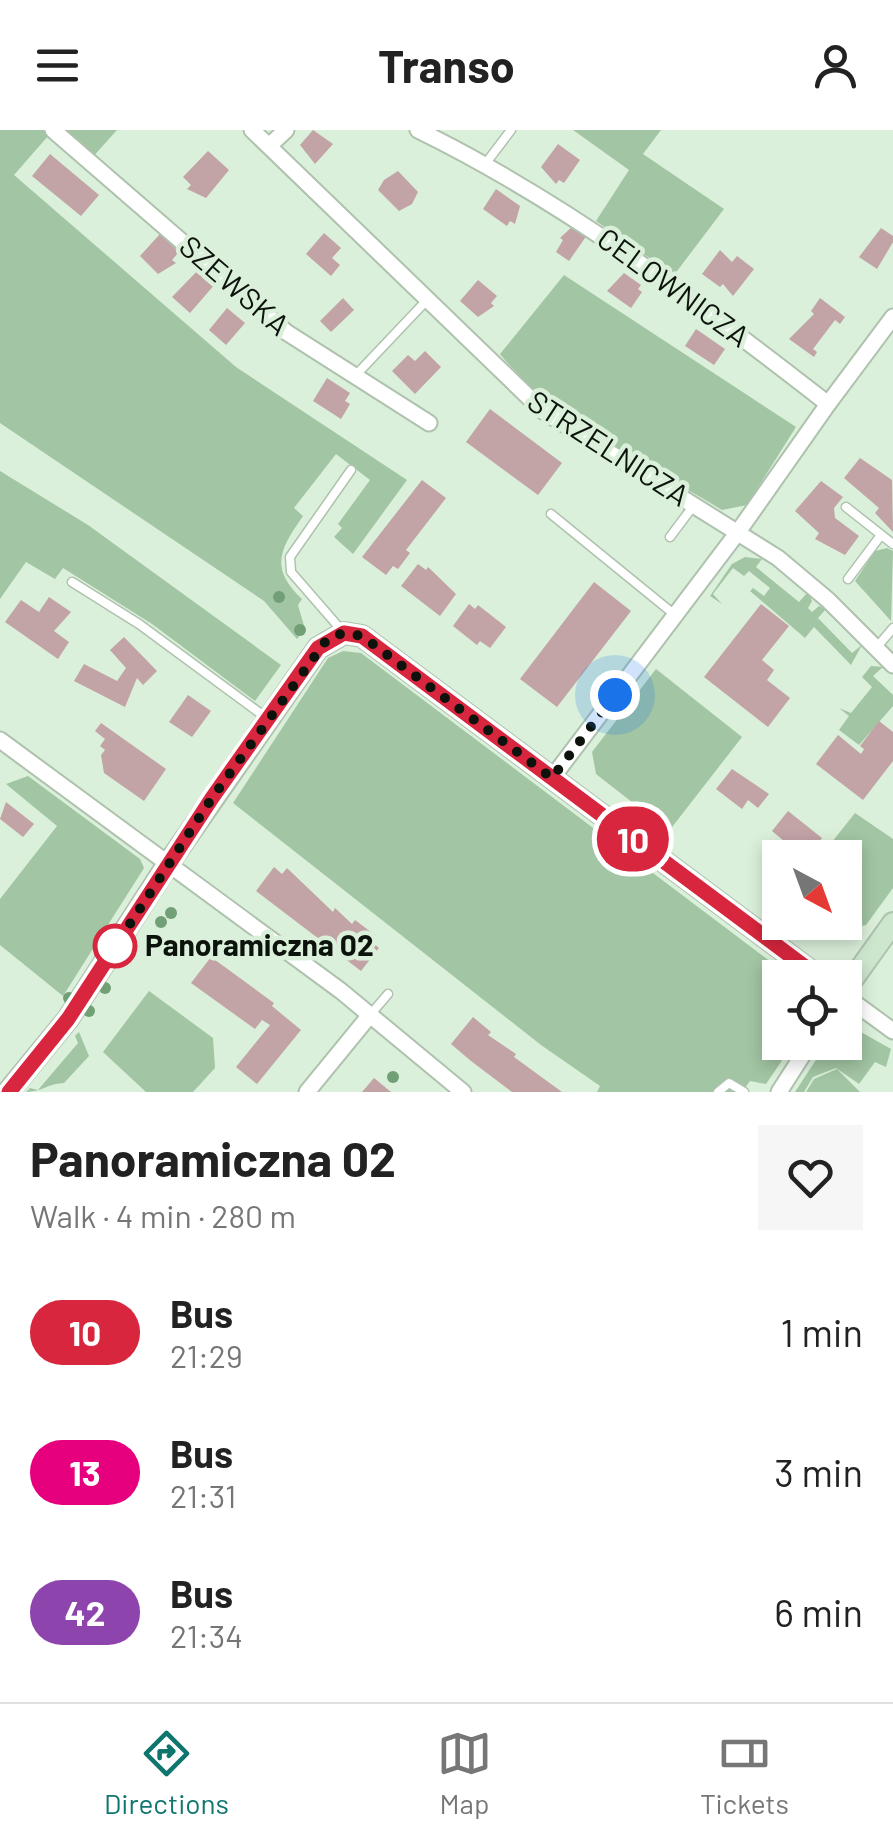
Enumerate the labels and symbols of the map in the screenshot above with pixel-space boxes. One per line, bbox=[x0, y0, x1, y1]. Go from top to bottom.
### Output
street label: CELOWNICZA bbox=[591, 219, 757, 353]
street label: SZEWSKA bbox=[173, 227, 297, 342]
street label: STRZELNICZA bbox=[522, 382, 696, 513]
your location bbox=[590, 670, 640, 720]
line badge: 10 bbox=[588, 806, 678, 872]
north arrow bbox=[762, 840, 862, 940]
marker: Panoramiczna 02 bbox=[94, 925, 136, 967]
place label: Panoramiczna 02 bbox=[145, 926, 374, 962]

